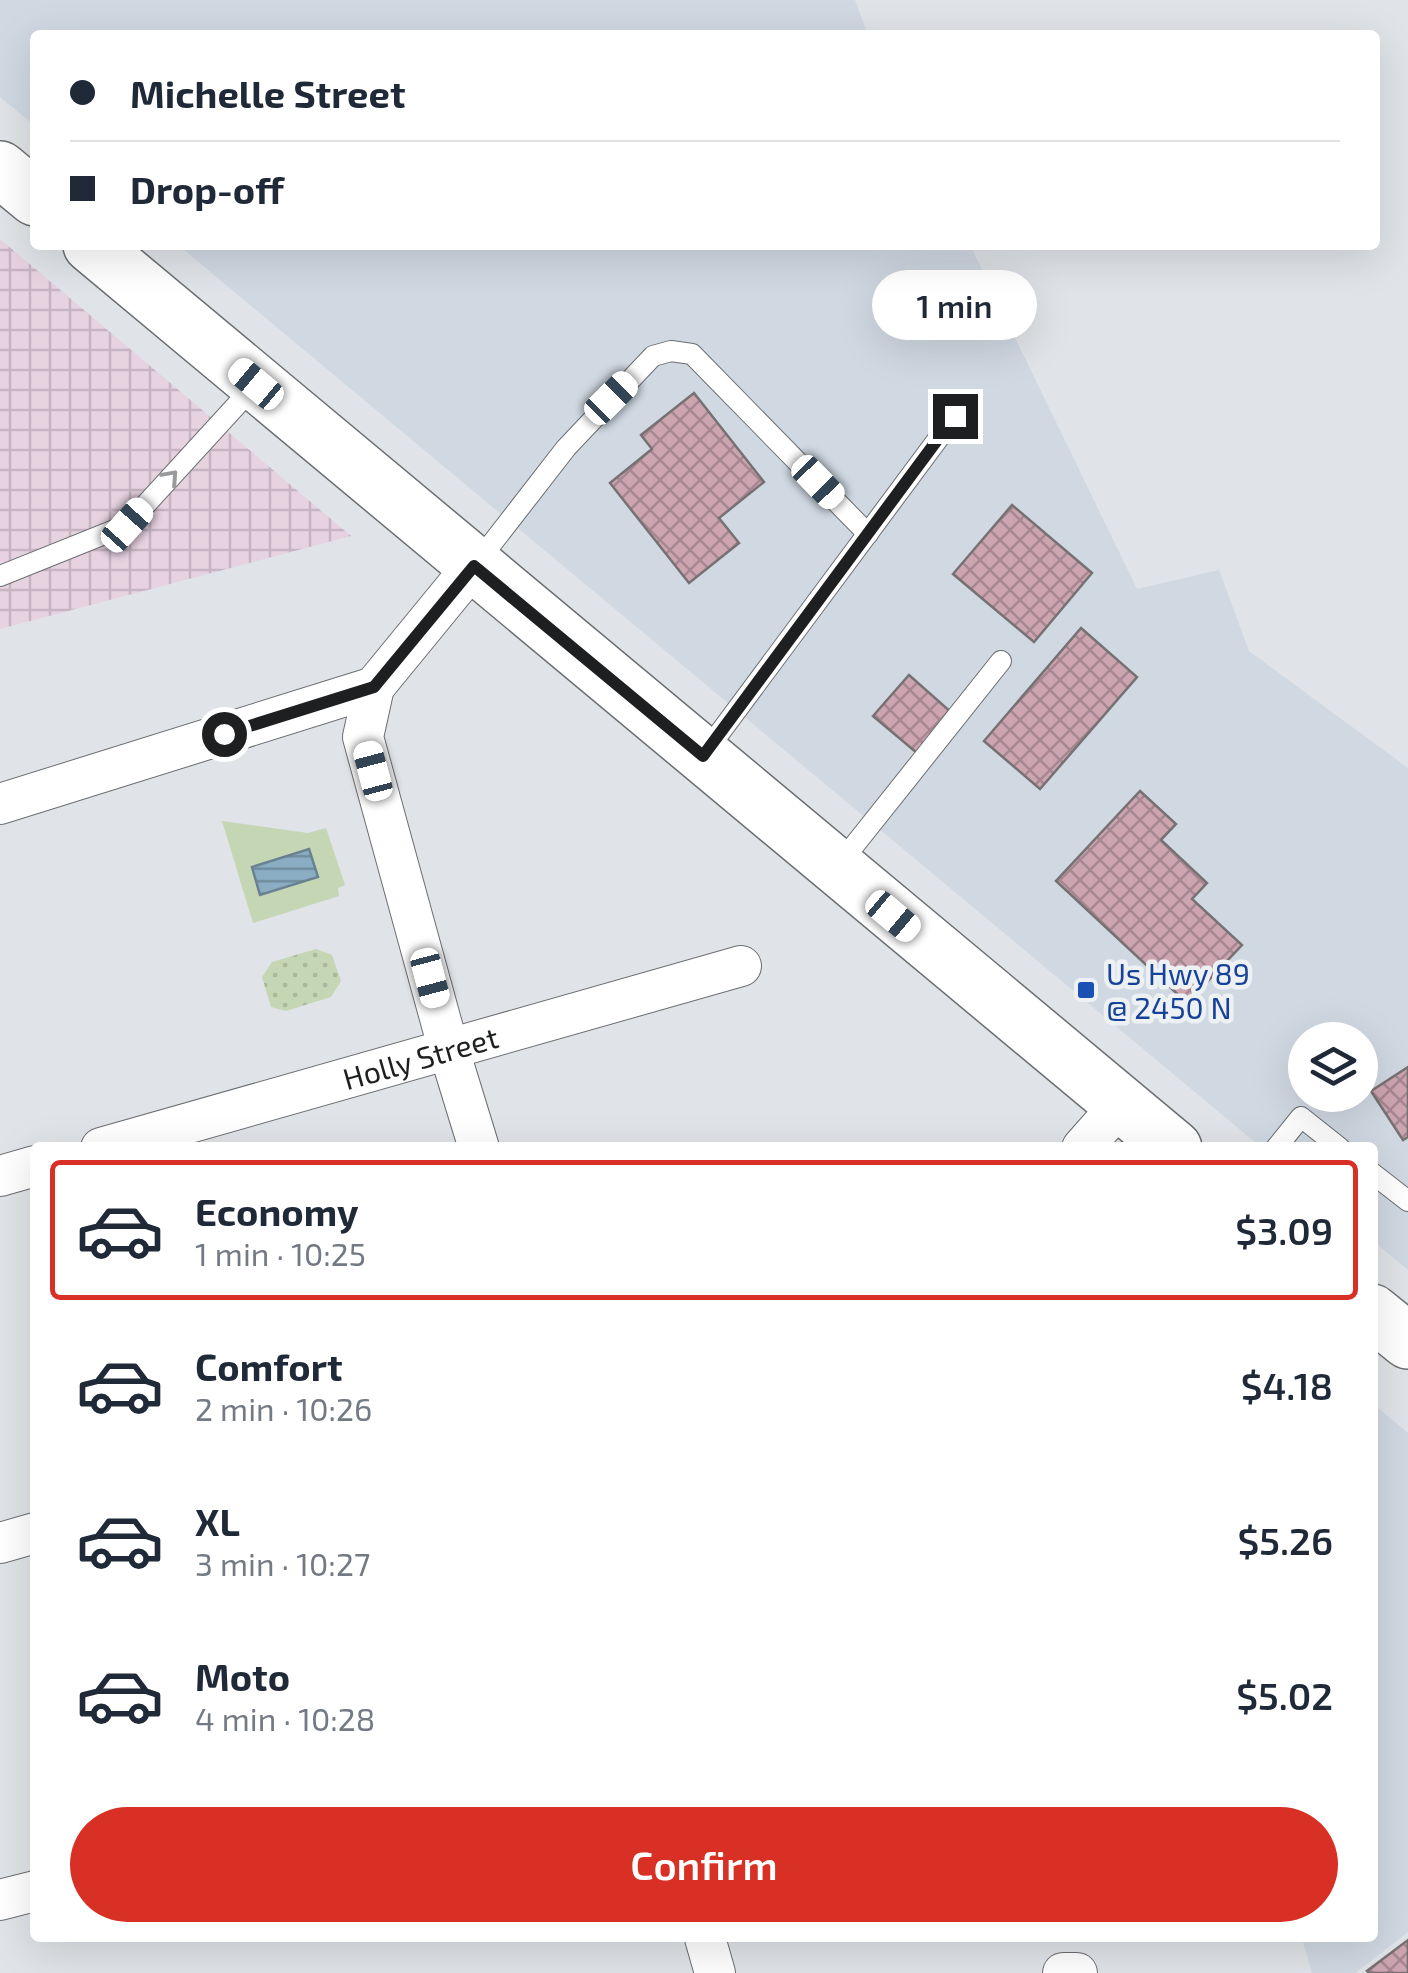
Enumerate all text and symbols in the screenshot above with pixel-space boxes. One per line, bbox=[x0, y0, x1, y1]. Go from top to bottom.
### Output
text: Michelle Street bbox=[130, 70, 406, 116]
text: Drop-off bbox=[130, 166, 284, 212]
callout: 1 min bbox=[872, 271, 1038, 341]
text: 1 min bbox=[917, 286, 992, 324]
car bbox=[223, 353, 289, 415]
car bbox=[579, 366, 643, 430]
route end bbox=[933, 394, 978, 439]
car bbox=[786, 450, 850, 514]
one-way arrow bbox=[159, 470, 177, 489]
car bbox=[96, 493, 158, 557]
route start bbox=[202, 712, 247, 757]
car bbox=[351, 738, 395, 804]
car bbox=[860, 885, 926, 947]
car bbox=[408, 945, 452, 1011]
place label: Us Hwy 89 @ 2450 N bbox=[1106, 955, 1250, 1025]
marker: Us Hwy 89 @ 2450 N bbox=[1075, 979, 1097, 1001]
street label: Holly Street bbox=[339, 1018, 502, 1096]
map controls bbox=[1288, 1022, 1378, 1112]
button: layers bbox=[1288, 1022, 1378, 1112]
icon: car bbox=[75, 1185, 165, 1275]
text: Economy bbox=[195, 1188, 359, 1234]
text: $3.09 bbox=[1235, 1207, 1333, 1253]
text: 1 min · 10:25 bbox=[195, 1234, 366, 1272]
icon: car bbox=[75, 1340, 165, 1430]
text: Comfort bbox=[195, 1343, 343, 1389]
text: $4.18 bbox=[1241, 1362, 1333, 1408]
text: 2 min · 10:26 bbox=[195, 1389, 372, 1427]
icon: car bbox=[75, 1495, 165, 1585]
text: XL bbox=[195, 1498, 240, 1544]
text: $5.26 bbox=[1238, 1517, 1333, 1563]
text: 3 min · 10:27 bbox=[195, 1544, 370, 1582]
icon: car bbox=[75, 1650, 165, 1740]
text: Moto bbox=[195, 1653, 290, 1699]
text: $5.02 bbox=[1236, 1672, 1333, 1718]
text: 4 min · 10:28 bbox=[195, 1699, 375, 1737]
button: Confirm bbox=[70, 1807, 1338, 1922]

